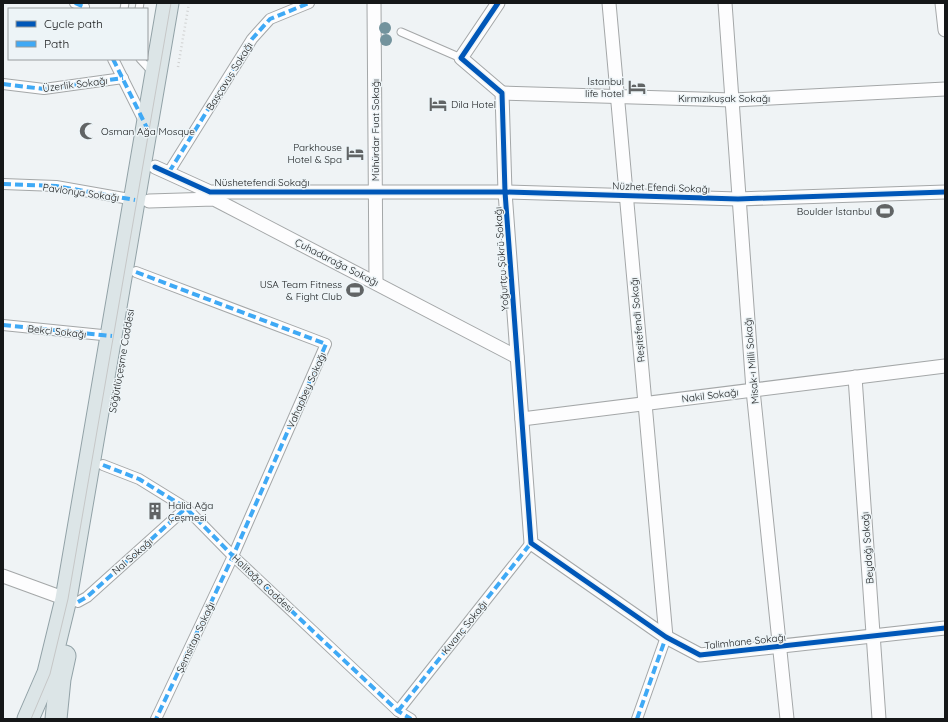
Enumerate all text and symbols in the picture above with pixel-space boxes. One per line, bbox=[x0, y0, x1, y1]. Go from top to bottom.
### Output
legend bbox=[8, 8, 148, 60]
text: Cycle path bbox=[44, 16, 103, 31]
text: Path bbox=[44, 36, 69, 51]
street label: Başçavuş Sokağı bbox=[203, 40, 256, 113]
street label: Üzerlik Sokağı bbox=[42, 74, 108, 95]
place label: İstanbul life hotel bbox=[585, 75, 624, 100]
hotel icon: İstanbul life hotel bbox=[627, 77, 647, 97]
street label: Mühürdar Fuat Sokağı bbox=[369, 79, 382, 181]
street label: Kırmızıkuşak Sokağı bbox=[678, 92, 770, 105]
hotel icon: Dila Hotel bbox=[428, 94, 448, 114]
place label: Dila Hotel bbox=[451, 98, 496, 111]
mosque icon: Osman Ağa Mosque bbox=[78, 121, 98, 141]
place label: Osman Ağa Mosque bbox=[101, 125, 195, 138]
place label: Parkhouse Hotel & Spa bbox=[287, 141, 342, 166]
hotel icon: Parkhouse Hotel & Spa bbox=[345, 143, 365, 163]
street label: Nüshetefendi Sokağı bbox=[215, 176, 309, 189]
street label: Nüzhet Efendi Sokağı bbox=[612, 179, 710, 196]
street label: Pavlonya Sokağı bbox=[42, 181, 120, 204]
sports icon: Boulder İstanbul bbox=[875, 201, 895, 221]
place label: Boulder İstanbul bbox=[797, 205, 872, 218]
street label: Yoğurtçu Şükrü Sokağı bbox=[491, 206, 512, 311]
street label: Çuhadarağa Sokağı bbox=[293, 236, 381, 289]
street label: Reşitefendi Sokağı bbox=[627, 277, 648, 363]
place label: USA Team Fitness & Fight Club bbox=[260, 278, 342, 303]
sports icon: USA Team Fitness & Fight Club bbox=[345, 280, 365, 300]
street label: Söğütlüçeşme Caddesi bbox=[106, 308, 137, 414]
street label: Misak-ı Milli Sokağı bbox=[741, 317, 762, 405]
street label: Bekçi Sokağı bbox=[27, 322, 87, 341]
street label: Vahapbey Sokağı bbox=[284, 350, 329, 430]
street label: Nakil Sokağı bbox=[681, 386, 739, 405]
place label: Halid Ağa Çeşmesi bbox=[168, 499, 213, 524]
building icon: Halid Ağa Çeşmesi bbox=[145, 501, 165, 521]
street label: Beydağı Sokağı bbox=[858, 511, 877, 585]
street label: Nal Sokağı bbox=[109, 535, 155, 578]
street label: Halitağa Caddesi bbox=[229, 552, 296, 615]
street label: Kıvanç Sokağı bbox=[439, 598, 490, 657]
street label: Şemsitap Sokağı bbox=[173, 600, 218, 675]
street label: Talimhane Sokağı bbox=[704, 631, 786, 652]

